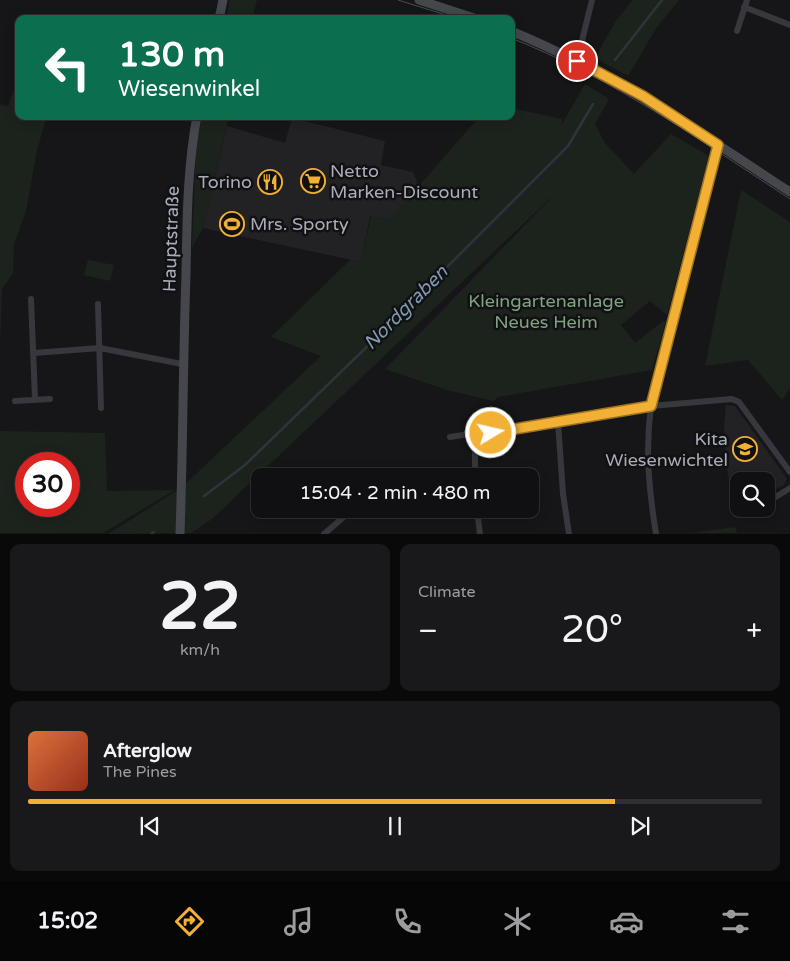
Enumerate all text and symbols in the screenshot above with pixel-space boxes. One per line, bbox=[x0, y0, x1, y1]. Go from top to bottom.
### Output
text: 130 m bbox=[118, 34, 225, 76]
icon: left bbox=[35, 35, 100, 100]
pin bbox=[556, 40, 598, 82]
icon: arrive bbox=[563, 47, 591, 75]
text: Wiesenwinkel bbox=[118, 76, 260, 102]
place label: Netto Marken-Discount bbox=[330, 160, 478, 203]
supermarket icon: Netto Marken-Discount bbox=[300, 168, 326, 194]
restaurant icon: Torino bbox=[257, 169, 283, 195]
place label: Torino bbox=[198, 171, 252, 193]
street label: Hauptstraße bbox=[158, 185, 184, 293]
sports icon: Mrs. Sporty bbox=[219, 211, 245, 237]
place label: Mrs. Sporty bbox=[250, 213, 349, 235]
water label: Nordgraben bbox=[359, 261, 453, 354]
park label: Kleingartenanlage Neues Heim bbox=[468, 290, 624, 333]
position arrow bbox=[464, 406, 516, 458]
place label: Kita Wiesenwichtel bbox=[605, 428, 728, 471]
school or university icon: Kita Wiesenwichtel bbox=[732, 436, 758, 462]
speed limit sign: 30 bbox=[15, 452, 80, 517]
map controls bbox=[730, 472, 775, 517]
button: search bbox=[730, 472, 775, 517]
text: 15:04 · 2 min · 480 m bbox=[299, 482, 491, 504]
text: 22 bbox=[159, 568, 241, 647]
text: Climate bbox=[418, 582, 476, 602]
text: 20° bbox=[561, 607, 623, 653]
text: − bbox=[418, 614, 438, 648]
text: + bbox=[746, 614, 762, 648]
text: km/h bbox=[180, 640, 220, 660]
text: Afterglow bbox=[103, 740, 192, 762]
text: The Pines bbox=[103, 762, 177, 782]
icon: previous bbox=[136, 812, 164, 840]
icon: pause bbox=[381, 812, 409, 840]
icon: next bbox=[626, 812, 654, 840]
icon: directions bbox=[172, 904, 207, 939]
icon: music bbox=[281, 904, 316, 939]
icon: phone bbox=[390, 904, 425, 939]
icon: climate bbox=[500, 904, 535, 939]
icon: car bbox=[609, 904, 644, 939]
icon: filters bbox=[718, 904, 753, 939]
text: 15:02 bbox=[37, 908, 98, 934]

